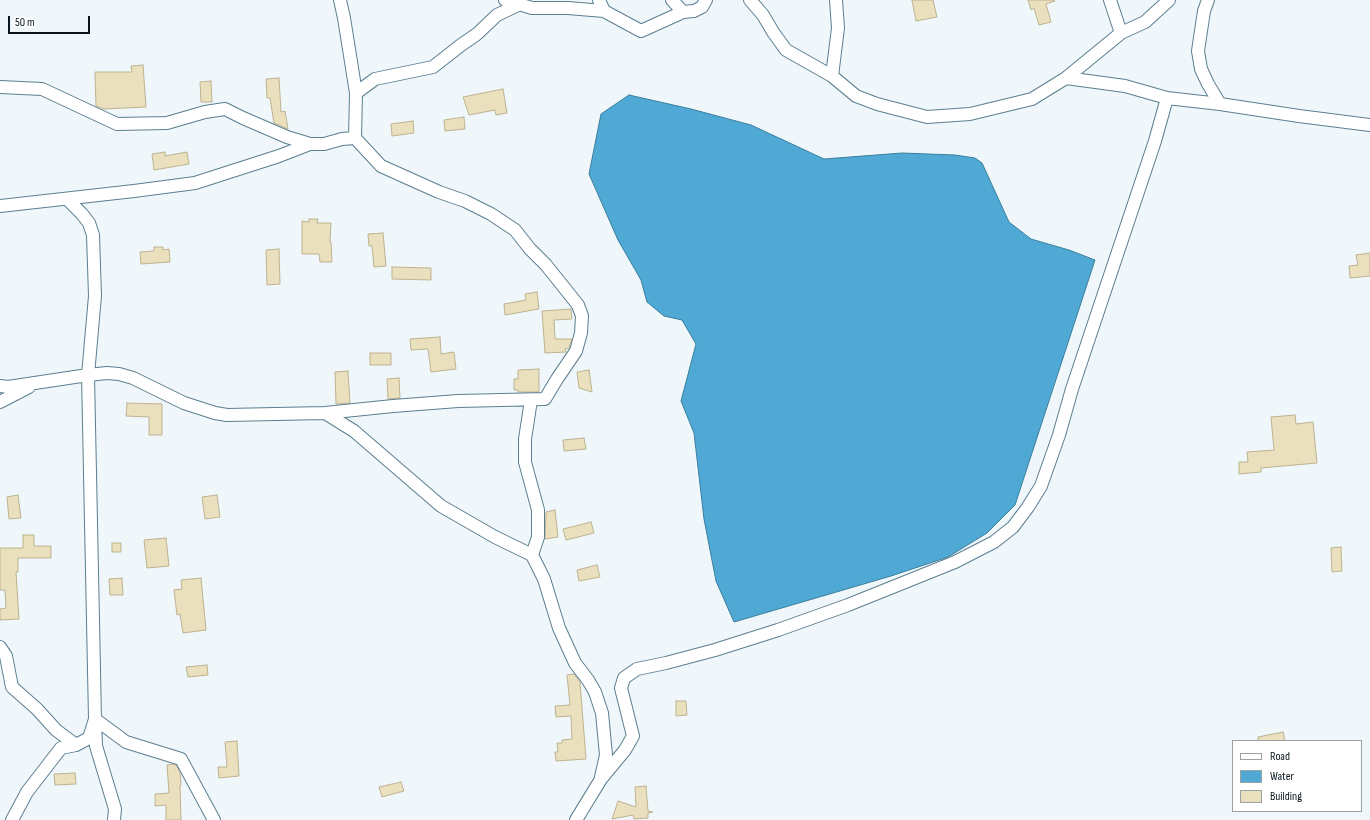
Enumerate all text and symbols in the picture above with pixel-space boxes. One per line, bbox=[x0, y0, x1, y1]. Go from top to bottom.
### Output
scale bar bbox=[10, 8, 92, 34]
text: 50 m bbox=[15, 15, 35, 30]
legend bbox=[1232, 740, 1362, 812]
text: Road bbox=[1270, 749, 1290, 764]
text: Water bbox=[1270, 769, 1294, 784]
text: Building bbox=[1270, 789, 1302, 804]

